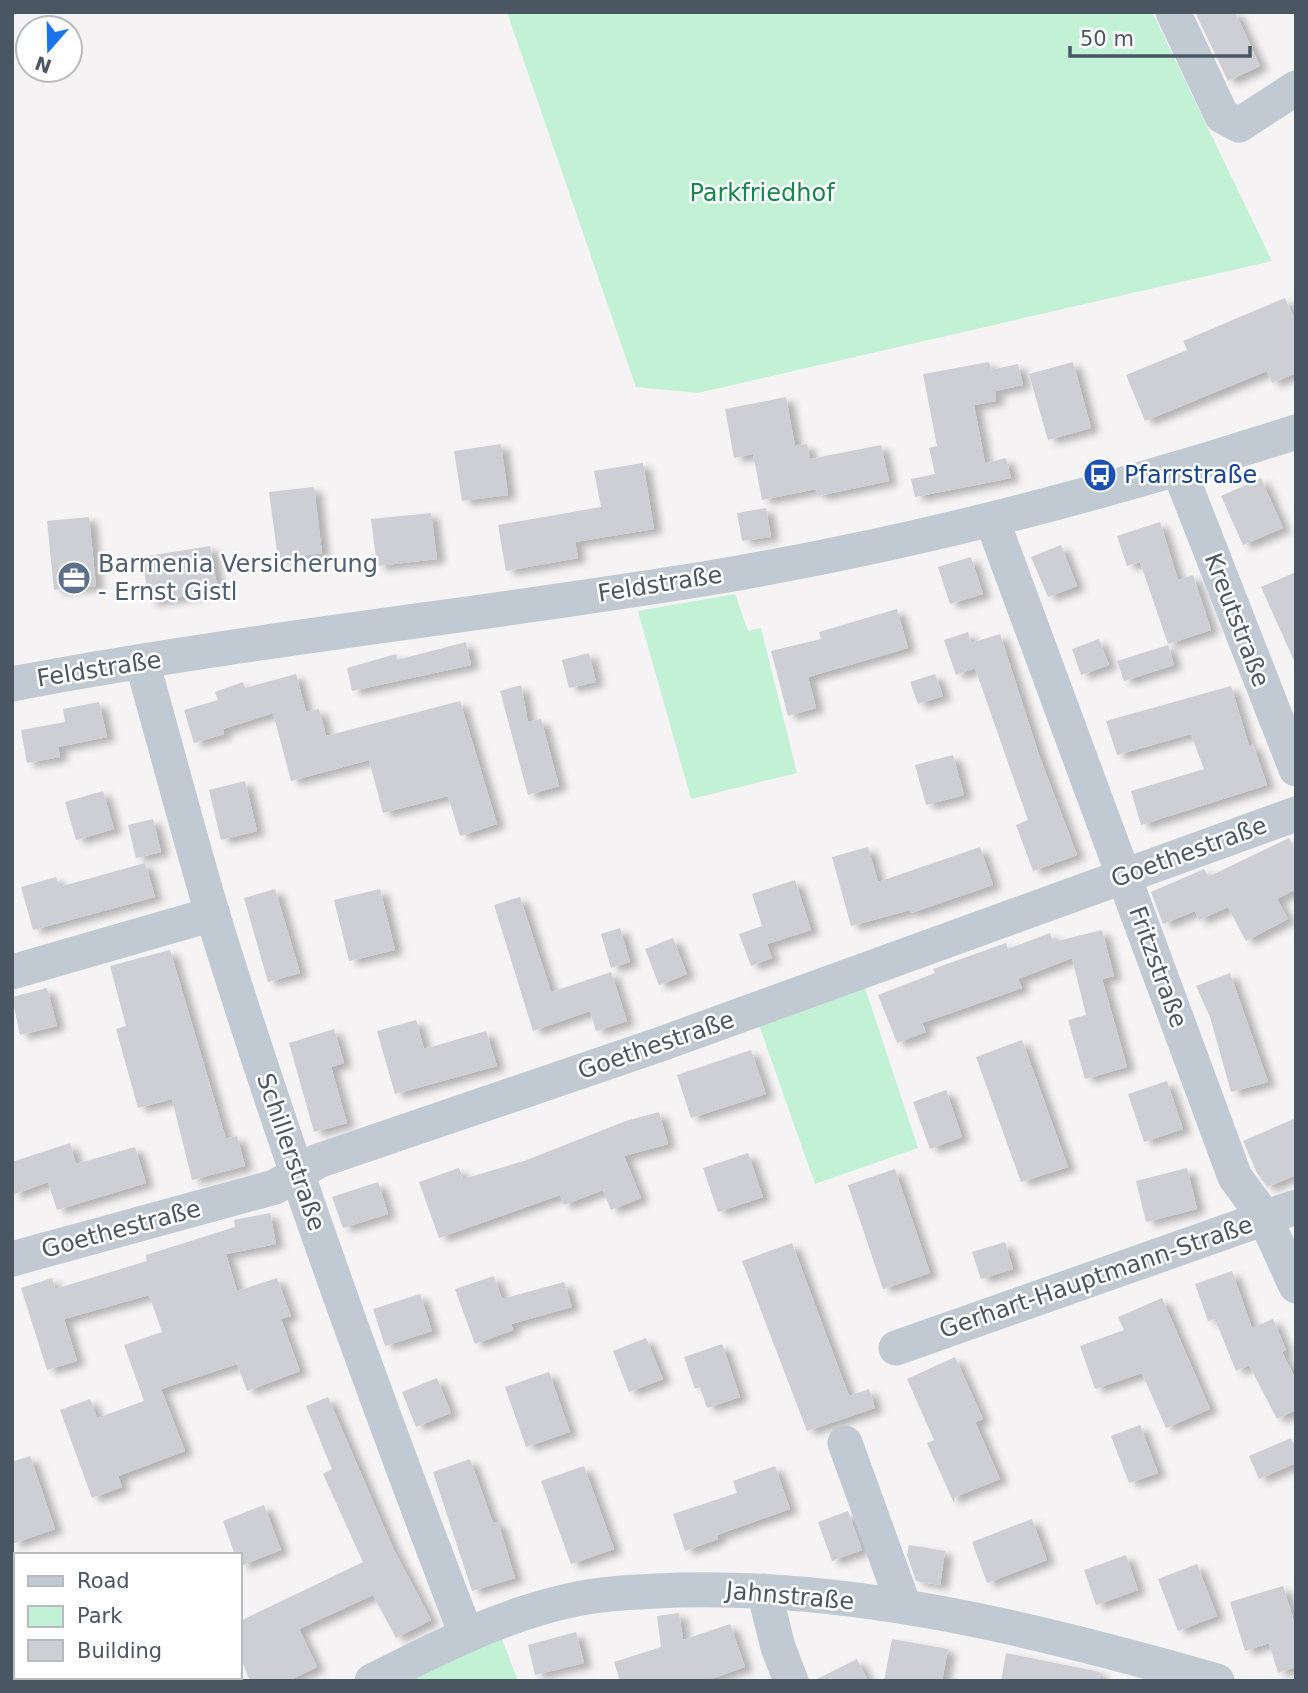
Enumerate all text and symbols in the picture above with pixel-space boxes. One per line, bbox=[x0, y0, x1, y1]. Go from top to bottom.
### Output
north arrow bbox=[14, 14, 84, 84]
scale bar bbox=[1070, 14, 1250, 58]
text: 50 m bbox=[1080, 27, 1134, 51]
text: N bbox=[32, 52, 54, 78]
park label: Parkfriedhof bbox=[689, 179, 835, 207]
bus stop icon: Pfarrstraße bbox=[1081, 456, 1119, 494]
place label: Pfarrstraße bbox=[1124, 461, 1257, 489]
street label: Kreutstraße bbox=[1199, 549, 1275, 691]
place label: Barmenia Versicherung - Ernst Gistl bbox=[98, 550, 378, 606]
office icon: Barmenia Versicherung - Ernst Gistl bbox=[55, 559, 93, 597]
street label: Feldstraße bbox=[596, 560, 724, 608]
street label: Feldstraße bbox=[35, 645, 163, 693]
street label: Goethestraße bbox=[1107, 811, 1271, 893]
street label: Fritzstraße bbox=[1123, 903, 1193, 1031]
street label: Goethestraße bbox=[574, 1005, 738, 1085]
street label: Schillerstraße bbox=[251, 1070, 331, 1234]
street label: Goethestraße bbox=[38, 1194, 204, 1264]
street label: Gerhart-Hauptmann-Straße bbox=[936, 1210, 1256, 1344]
legend bbox=[14, 1553, 242, 1679]
text: Road bbox=[77, 1569, 130, 1593]
street label: Jahnstraße bbox=[723, 1576, 855, 1616]
text: Park bbox=[77, 1604, 123, 1628]
text: Building bbox=[77, 1639, 162, 1663]

